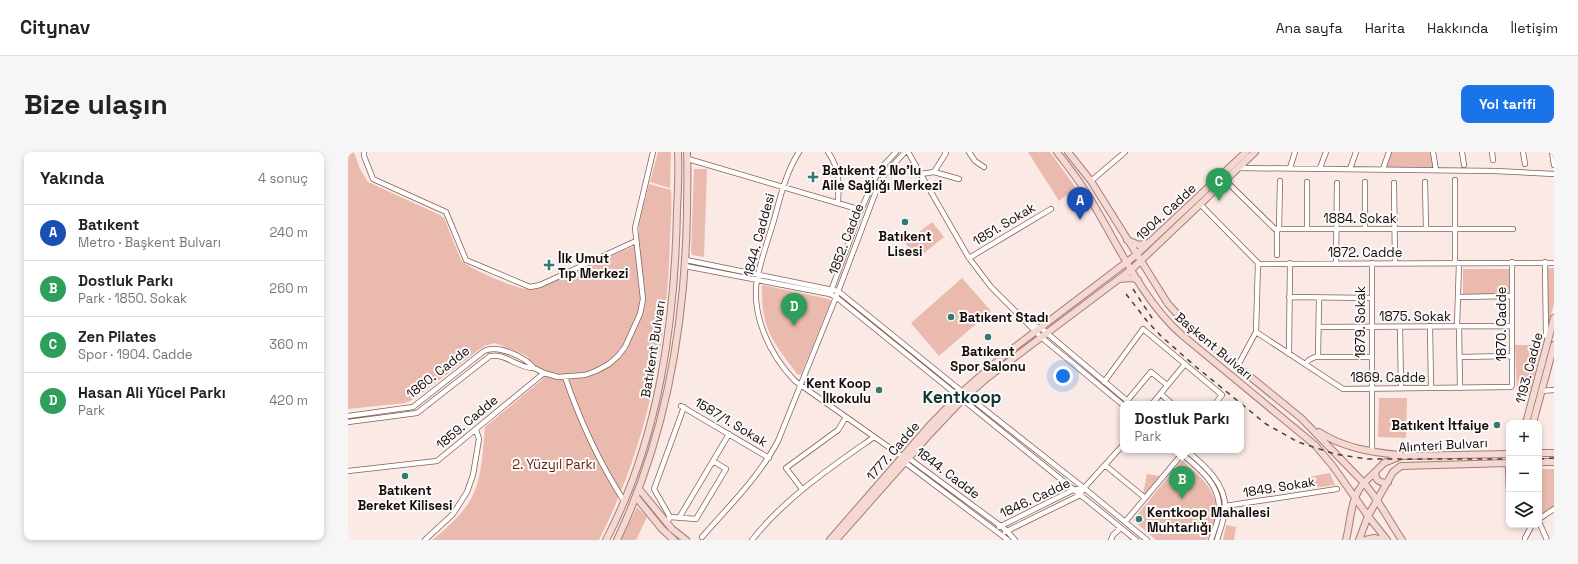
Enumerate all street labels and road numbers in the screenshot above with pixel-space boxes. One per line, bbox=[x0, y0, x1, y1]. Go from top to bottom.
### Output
street label: 1904. Cadde bbox=[1132, 180, 1200, 244]
street label: 1844. Caddesi bbox=[740, 191, 778, 279]
street label: 1851. Sokak bbox=[970, 199, 1038, 249]
street label: 1852. Cadde bbox=[825, 201, 867, 277]
street label: 1884. Sokak bbox=[1323, 210, 1397, 227]
street label: 1872. Cadde bbox=[1328, 244, 1402, 261]
street label: 1879. Sokak bbox=[1352, 286, 1369, 358]
street label: 1870. Cadde bbox=[1493, 286, 1510, 362]
street label: Batıkent Bulvarı bbox=[637, 299, 669, 399]
street label: Başkent Bulvarı bbox=[1172, 308, 1256, 384]
street label: 1875. Sokak bbox=[1379, 308, 1451, 325]
street label: 1193. Cadde bbox=[1511, 331, 1547, 405]
street label: 1860. Cadde bbox=[403, 342, 473, 402]
street label: 1869. Cadde bbox=[1350, 369, 1426, 386]
street label: 1859. Cadde bbox=[433, 391, 501, 453]
street label: 1587/1. Sokak bbox=[691, 394, 771, 450]
street label: 1777. Cadde bbox=[863, 418, 923, 484]
street label: Alınteri Bulvarı bbox=[1398, 434, 1488, 456]
street label: 1844. Cadde bbox=[913, 443, 983, 503]
street label: 1849. Sokak bbox=[1242, 473, 1316, 501]
street label: 1846. Cadde bbox=[997, 474, 1073, 522]

